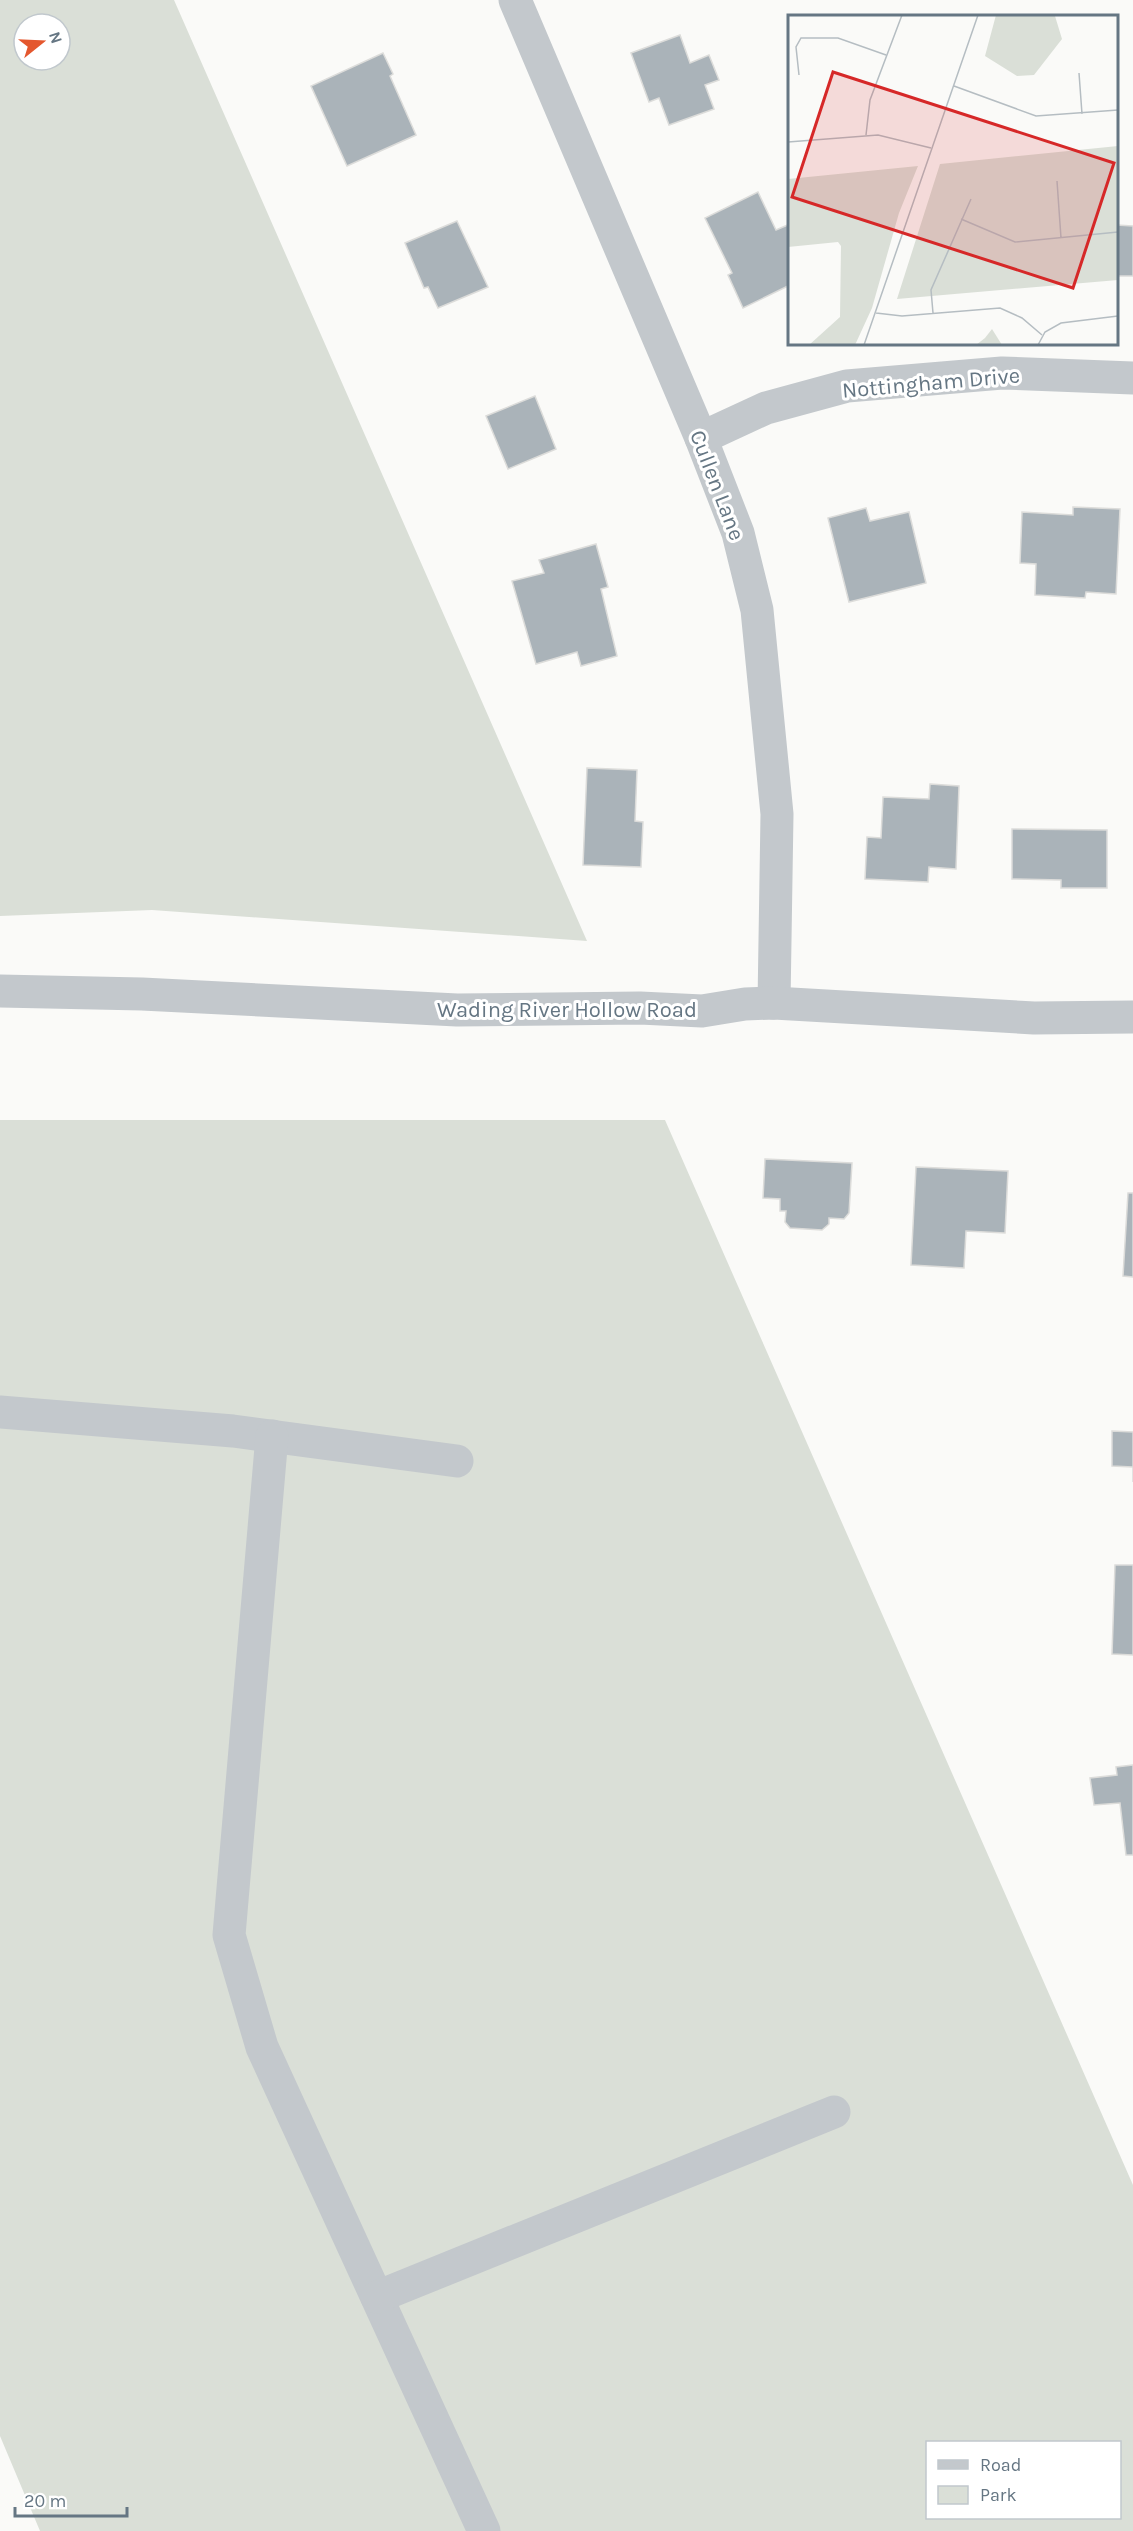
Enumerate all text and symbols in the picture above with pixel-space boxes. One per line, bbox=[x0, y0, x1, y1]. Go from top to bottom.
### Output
north arrow bbox=[12, 12, 72, 72]
inset map bbox=[788, 15, 1118, 345]
text: N bbox=[45, 29, 67, 46]
street label: Nottingham Drive bbox=[841, 362, 1021, 404]
street label: Cullen Lane bbox=[684, 427, 750, 544]
street label: Wading River Hollow Road bbox=[437, 997, 697, 1023]
legend bbox=[926, 2441, 1121, 2519]
text: Road bbox=[980, 2454, 1021, 2476]
scale bar bbox=[15, 2480, 128, 2518]
text: Park bbox=[980, 2484, 1017, 2506]
text: 20 m bbox=[24, 2490, 66, 2512]

